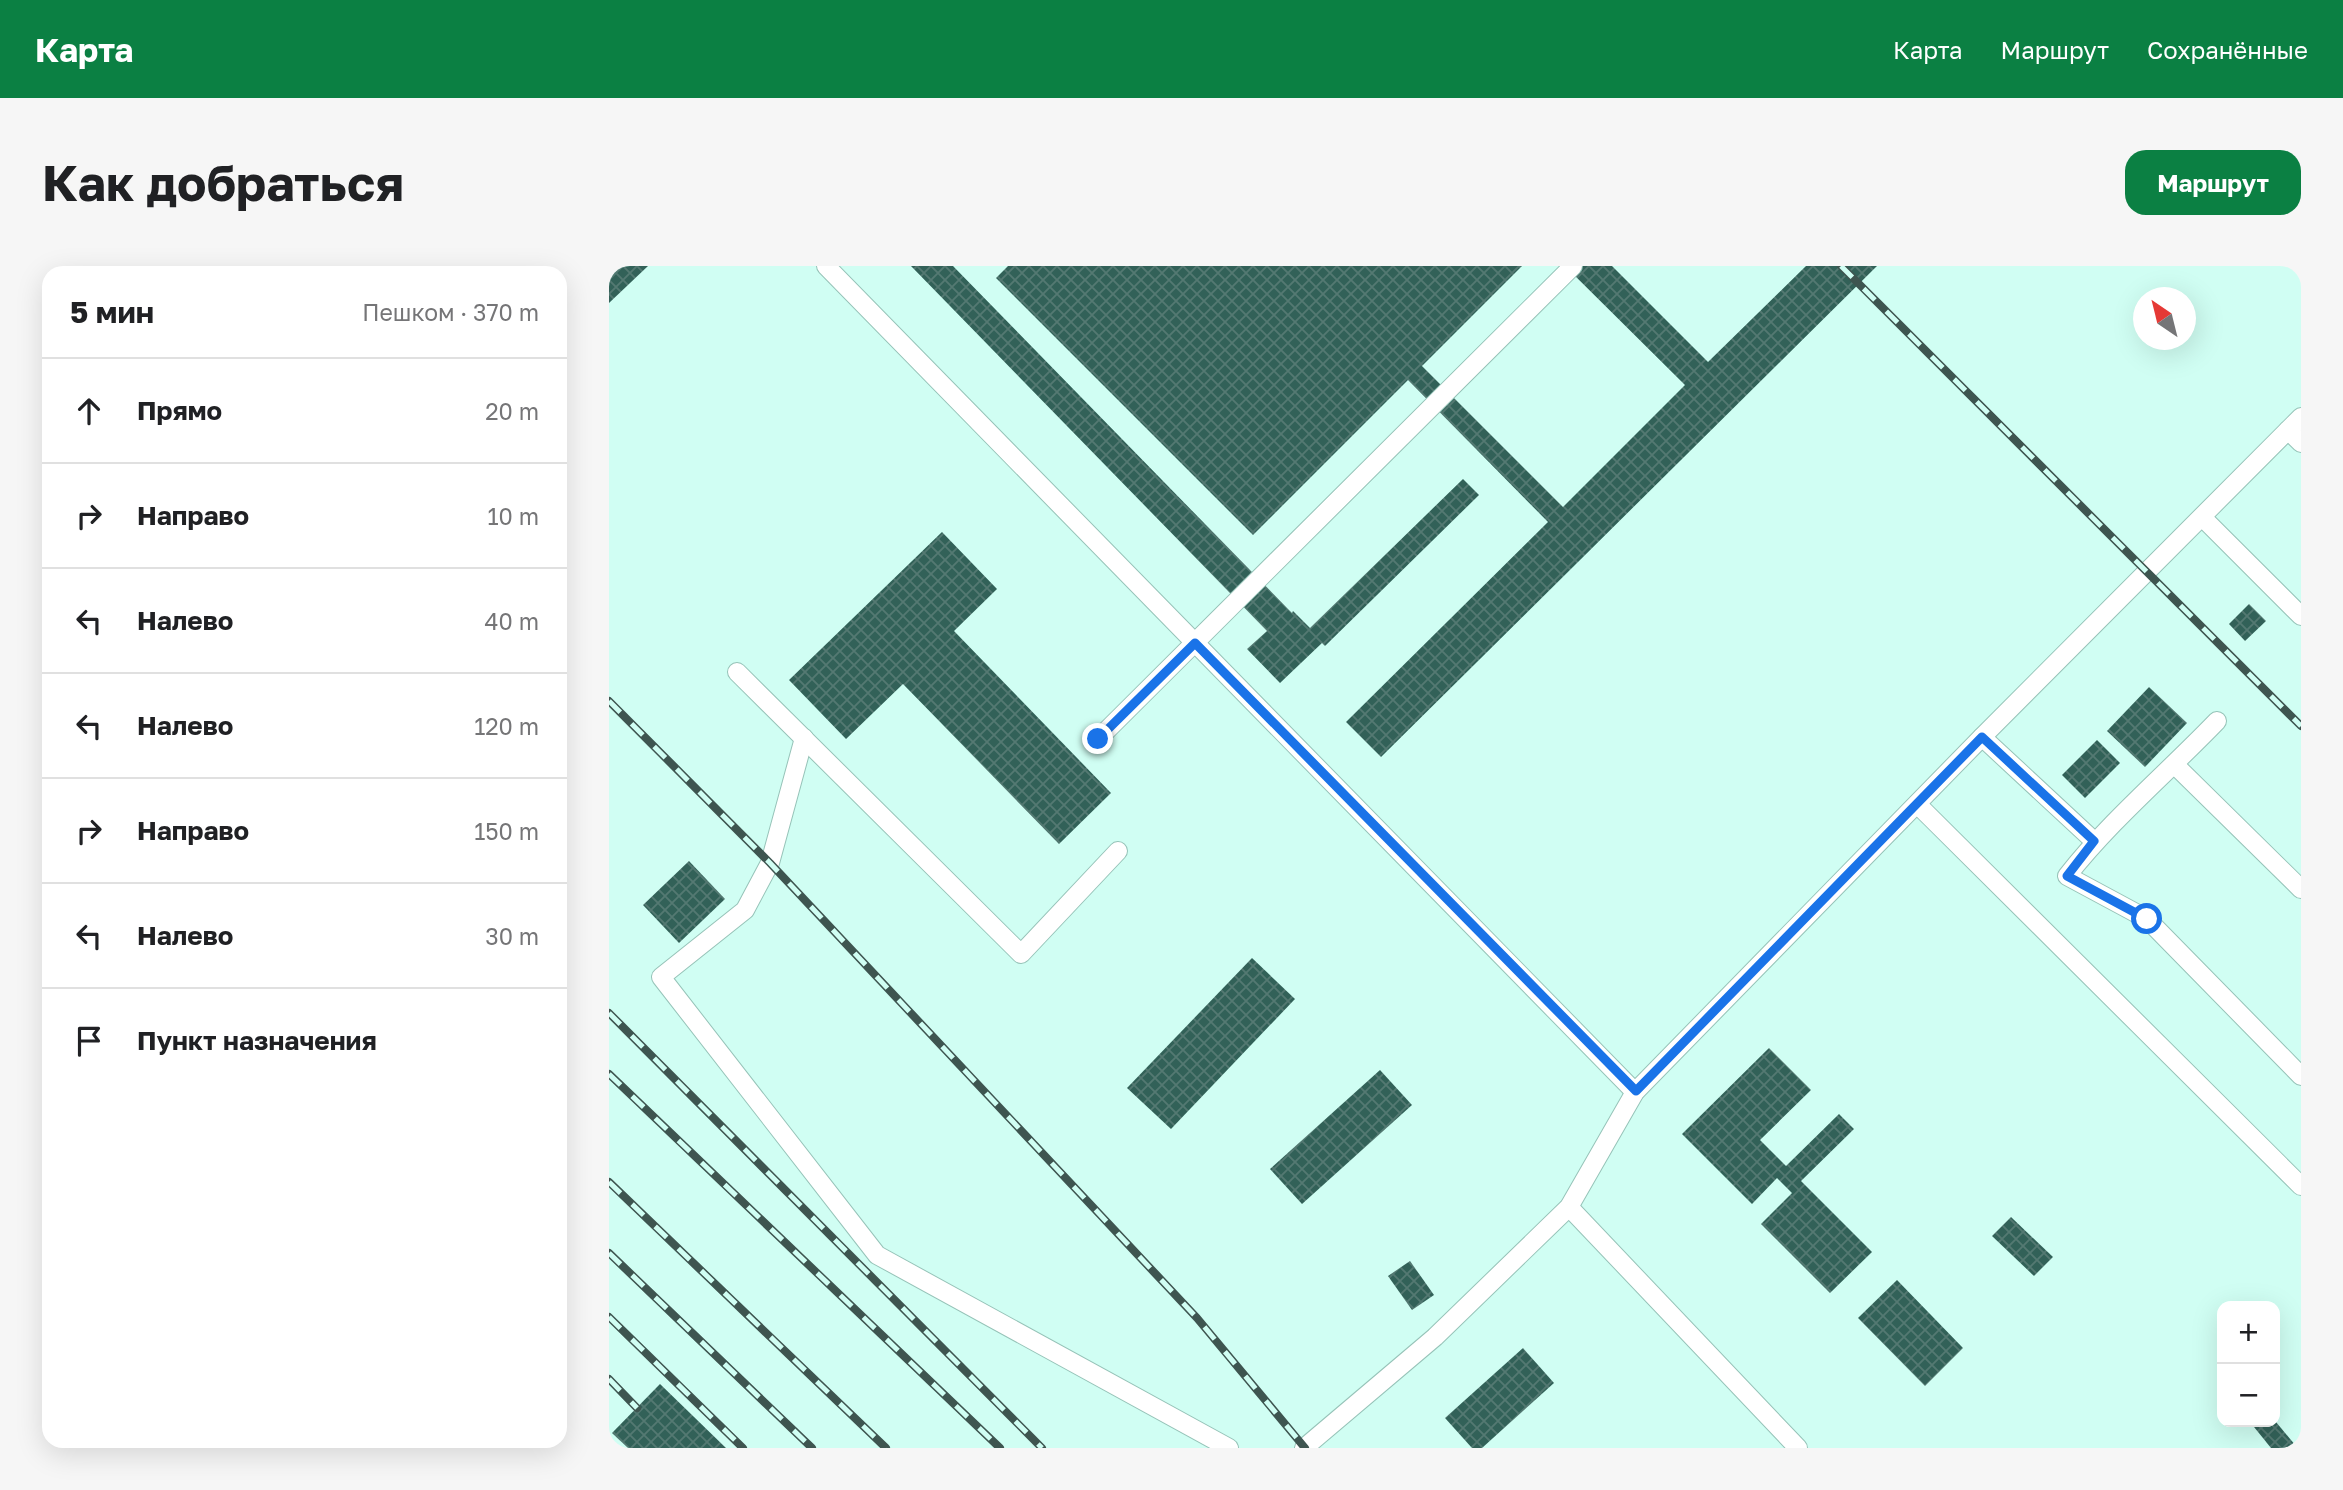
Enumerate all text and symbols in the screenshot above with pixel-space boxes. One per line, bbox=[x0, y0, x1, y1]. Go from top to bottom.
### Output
text: Карта bbox=[35, 30, 134, 69]
text: Карта bbox=[1893, 35, 1963, 64]
text: Маршрут bbox=[2001, 35, 2109, 64]
text: Сохранённые bbox=[2147, 35, 2308, 64]
button: Маршрут bbox=[2125, 150, 2301, 215]
text: Как добраться bbox=[42, 153, 404, 212]
north arrow bbox=[2133, 287, 2196, 350]
text: 5 мин bbox=[70, 294, 154, 330]
text: Пешком · 370 m bbox=[362, 298, 539, 326]
icon: ahead bbox=[70, 392, 108, 430]
text: Прямо bbox=[137, 395, 222, 426]
text: 20 m bbox=[485, 397, 539, 425]
icon: right bbox=[70, 497, 108, 535]
text: Направо bbox=[137, 500, 249, 531]
text: 10 m bbox=[487, 502, 539, 530]
icon: left bbox=[70, 602, 108, 640]
text: Налево bbox=[137, 605, 233, 636]
text: 40 m bbox=[485, 607, 539, 635]
icon: left bbox=[70, 707, 108, 745]
text: Налево bbox=[137, 710, 233, 741]
text: 120 m bbox=[474, 712, 539, 740]
route end bbox=[1082, 723, 1113, 754]
icon: right bbox=[70, 812, 108, 850]
text: Направо bbox=[137, 815, 249, 846]
text: 150 m bbox=[474, 817, 539, 845]
route start bbox=[2131, 903, 2162, 934]
icon: left bbox=[70, 917, 108, 955]
text: Налево bbox=[137, 920, 233, 951]
text: 30 m bbox=[485, 922, 539, 950]
icon: arrive bbox=[70, 1022, 108, 1060]
text: Пункт назначения bbox=[137, 1025, 377, 1056]
map controls bbox=[2217, 1301, 2280, 1427]
button: + bbox=[2217, 1301, 2280, 1364]
button: − bbox=[2217, 1364, 2280, 1427]

